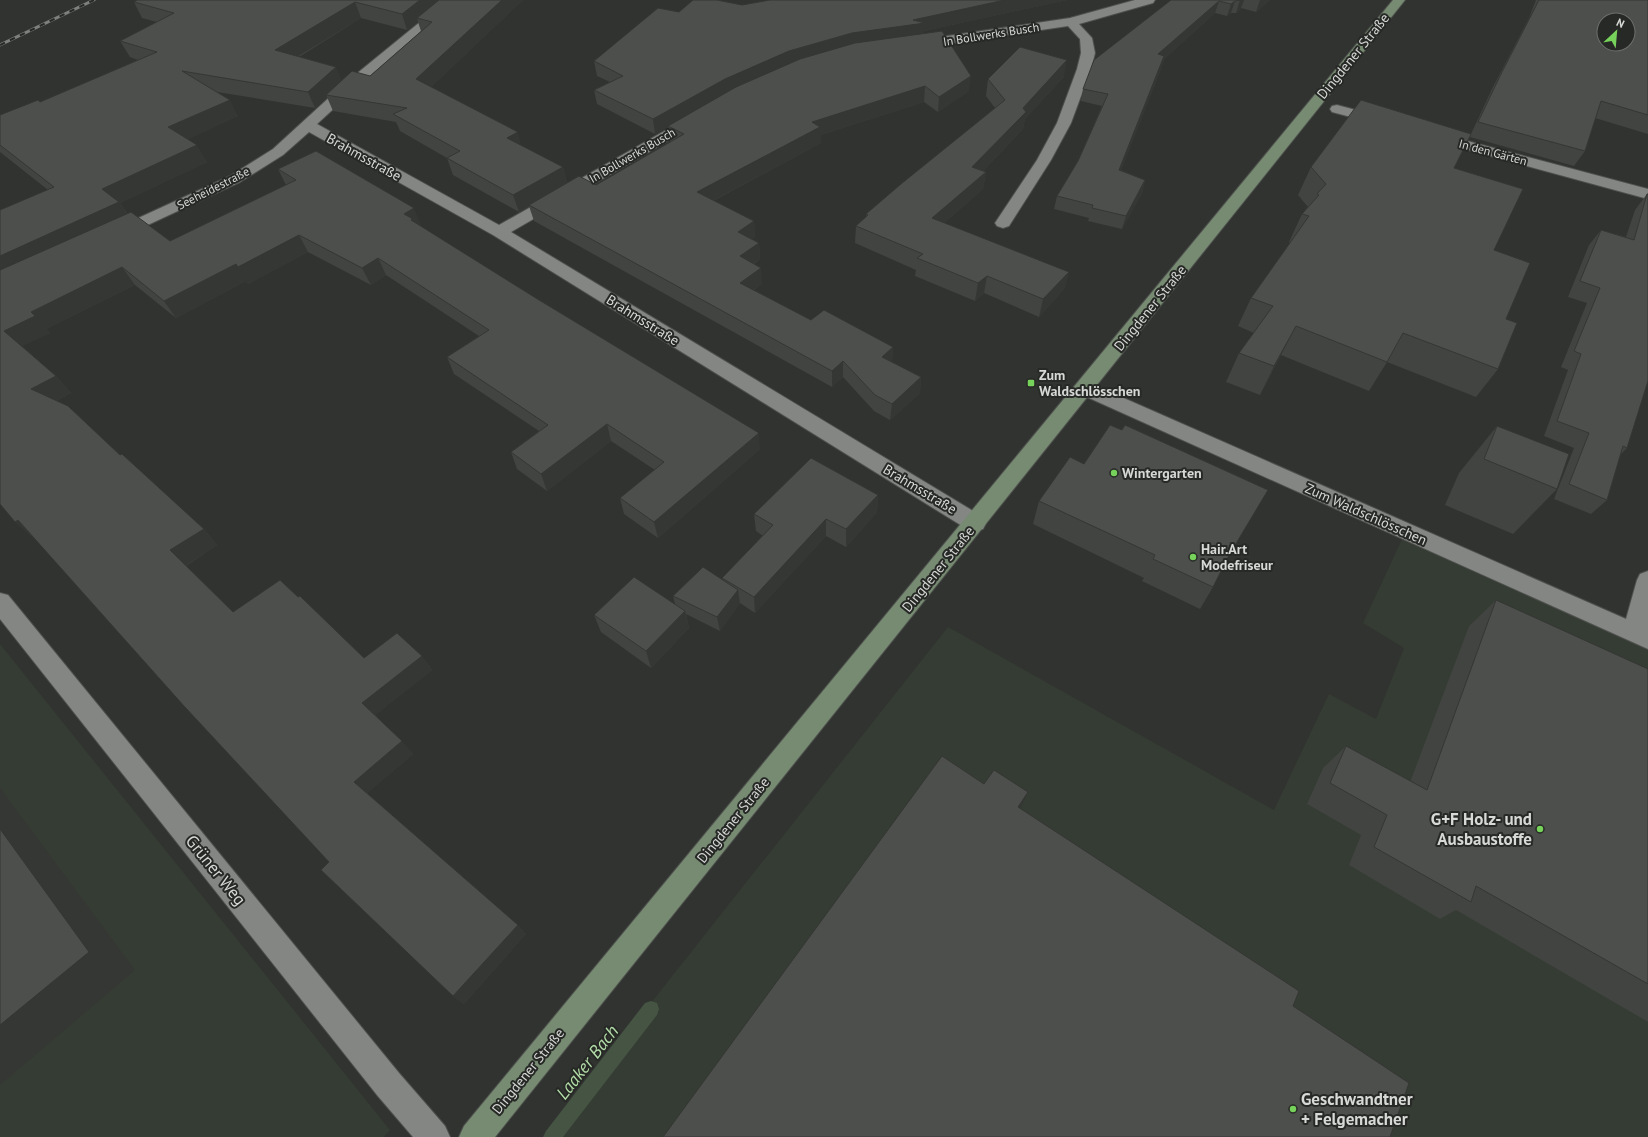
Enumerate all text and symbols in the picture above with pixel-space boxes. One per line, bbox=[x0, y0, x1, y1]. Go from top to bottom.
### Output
street label: Dingdener Straße bbox=[1313, 9, 1393, 103]
north arrow bbox=[1596, 12, 1636, 52]
text: N bbox=[1614, 15, 1627, 31]
street label: In Bollwerks Busch bbox=[942, 19, 1040, 49]
street label: In Bollwerks Busch bbox=[586, 124, 678, 186]
street label: Brahmsstraße bbox=[324, 129, 404, 185]
street label: In den Gärten bbox=[1457, 136, 1529, 168]
street label: Seeheidestraße bbox=[174, 163, 252, 213]
street label: Dingdener Straße bbox=[1110, 261, 1190, 355]
street label: Brahmsstraße bbox=[603, 290, 683, 350]
place label: Zum Waldschlösschen bbox=[1039, 366, 1141, 400]
marker: Zum Waldschlösschen bbox=[1026, 378, 1036, 388]
street label: Brahmsstraße bbox=[880, 460, 960, 518]
place label: Wintergarten bbox=[1122, 464, 1202, 482]
marker: Wintergarten bbox=[1109, 468, 1119, 478]
street label: Zum Waldschlösschen bbox=[1302, 479, 1430, 549]
street label: Dingdener Straße bbox=[898, 522, 978, 616]
place label: Hair.Art Modefriseur bbox=[1201, 540, 1273, 574]
marker: Hair.Art Modefriseur bbox=[1188, 552, 1198, 562]
street label: Dingdener Straße bbox=[693, 773, 773, 867]
place label: G+F Holz- und Ausbaustoffe bbox=[1431, 808, 1532, 850]
marker: G+F Holz- und Ausbaustoffe bbox=[1535, 824, 1545, 834]
street label: Grüner Weg bbox=[181, 830, 251, 910]
water label: Laaker Bach bbox=[551, 1020, 623, 1104]
street label: Dingdener Straße bbox=[488, 1024, 568, 1118]
place label: Geschwandtner + Felgemacher bbox=[1301, 1088, 1413, 1130]
marker: Geschwandtner + Felgemacher bbox=[1288, 1104, 1298, 1114]

